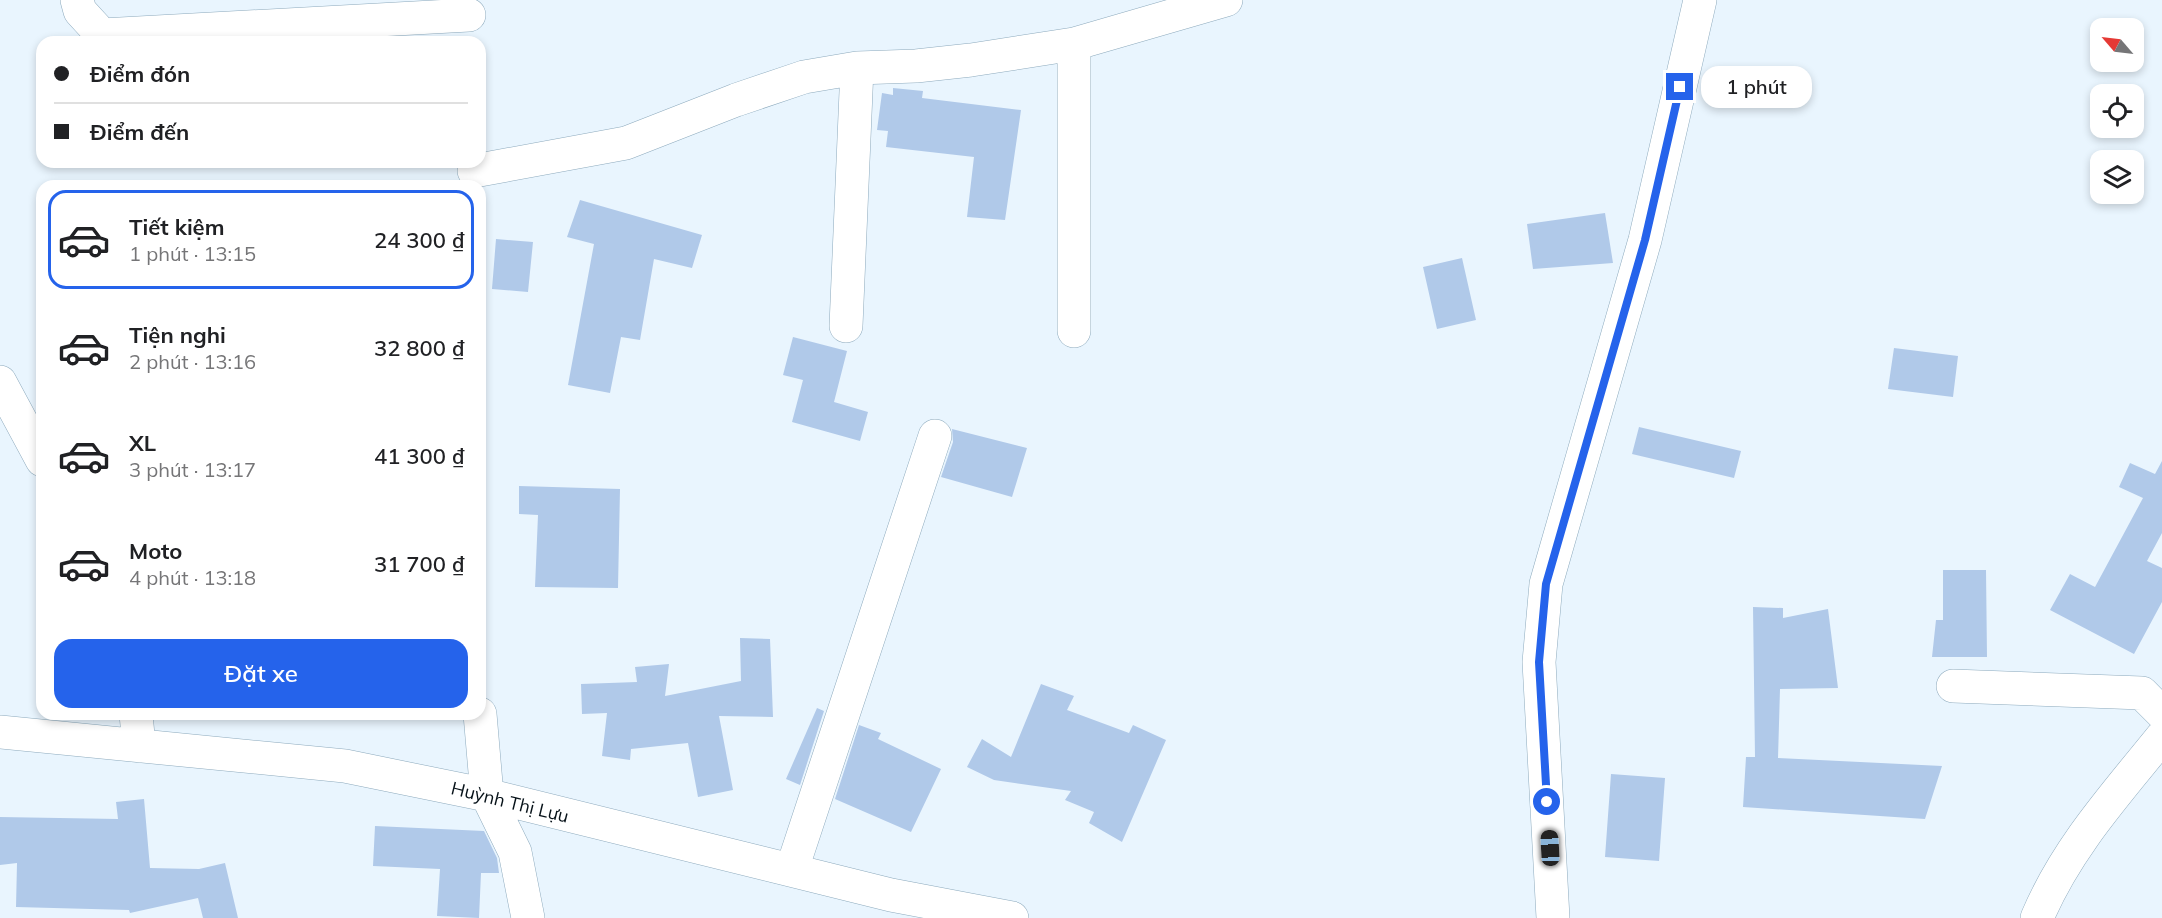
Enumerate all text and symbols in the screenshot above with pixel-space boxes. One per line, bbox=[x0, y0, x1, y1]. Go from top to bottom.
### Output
north arrow bbox=[2090, 18, 2144, 72]
map controls bbox=[2090, 18, 2144, 204]
text: Điểm đón bbox=[90, 60, 190, 88]
callout: 1 phút bbox=[1701, 66, 1812, 108]
route end bbox=[1666, 73, 1693, 100]
text: 1 phút bbox=[1726, 74, 1787, 99]
button: locate bbox=[2090, 84, 2144, 138]
text: Điểm đến bbox=[90, 118, 189, 146]
button: layers bbox=[2090, 150, 2144, 204]
icon: car bbox=[57, 213, 111, 267]
text: Tiết kiệm bbox=[129, 213, 224, 241]
text: 24 300 ₫ bbox=[374, 226, 465, 254]
text: 1 phút · 13:15 bbox=[129, 241, 256, 266]
icon: car bbox=[57, 321, 111, 375]
text: Tiện nghi bbox=[129, 321, 226, 349]
text: 32 800 ₫ bbox=[374, 334, 465, 362]
text: 2 phút · 13:16 bbox=[129, 349, 256, 374]
icon: car bbox=[57, 429, 111, 483]
text: XL bbox=[129, 429, 156, 457]
text: 41 300 ₫ bbox=[374, 442, 465, 470]
text: 3 phút · 13:17 bbox=[129, 457, 256, 482]
icon: car bbox=[57, 537, 111, 591]
text: Moto bbox=[129, 537, 182, 565]
text: 31 700 ₫ bbox=[374, 550, 465, 578]
text: 4 phút · 13:18 bbox=[129, 565, 256, 590]
button: Đặt xe bbox=[54, 639, 468, 708]
street label: Huỳnh Thị Lựu bbox=[449, 776, 571, 828]
route start bbox=[1533, 788, 1560, 815]
car bbox=[1540, 830, 1560, 866]

